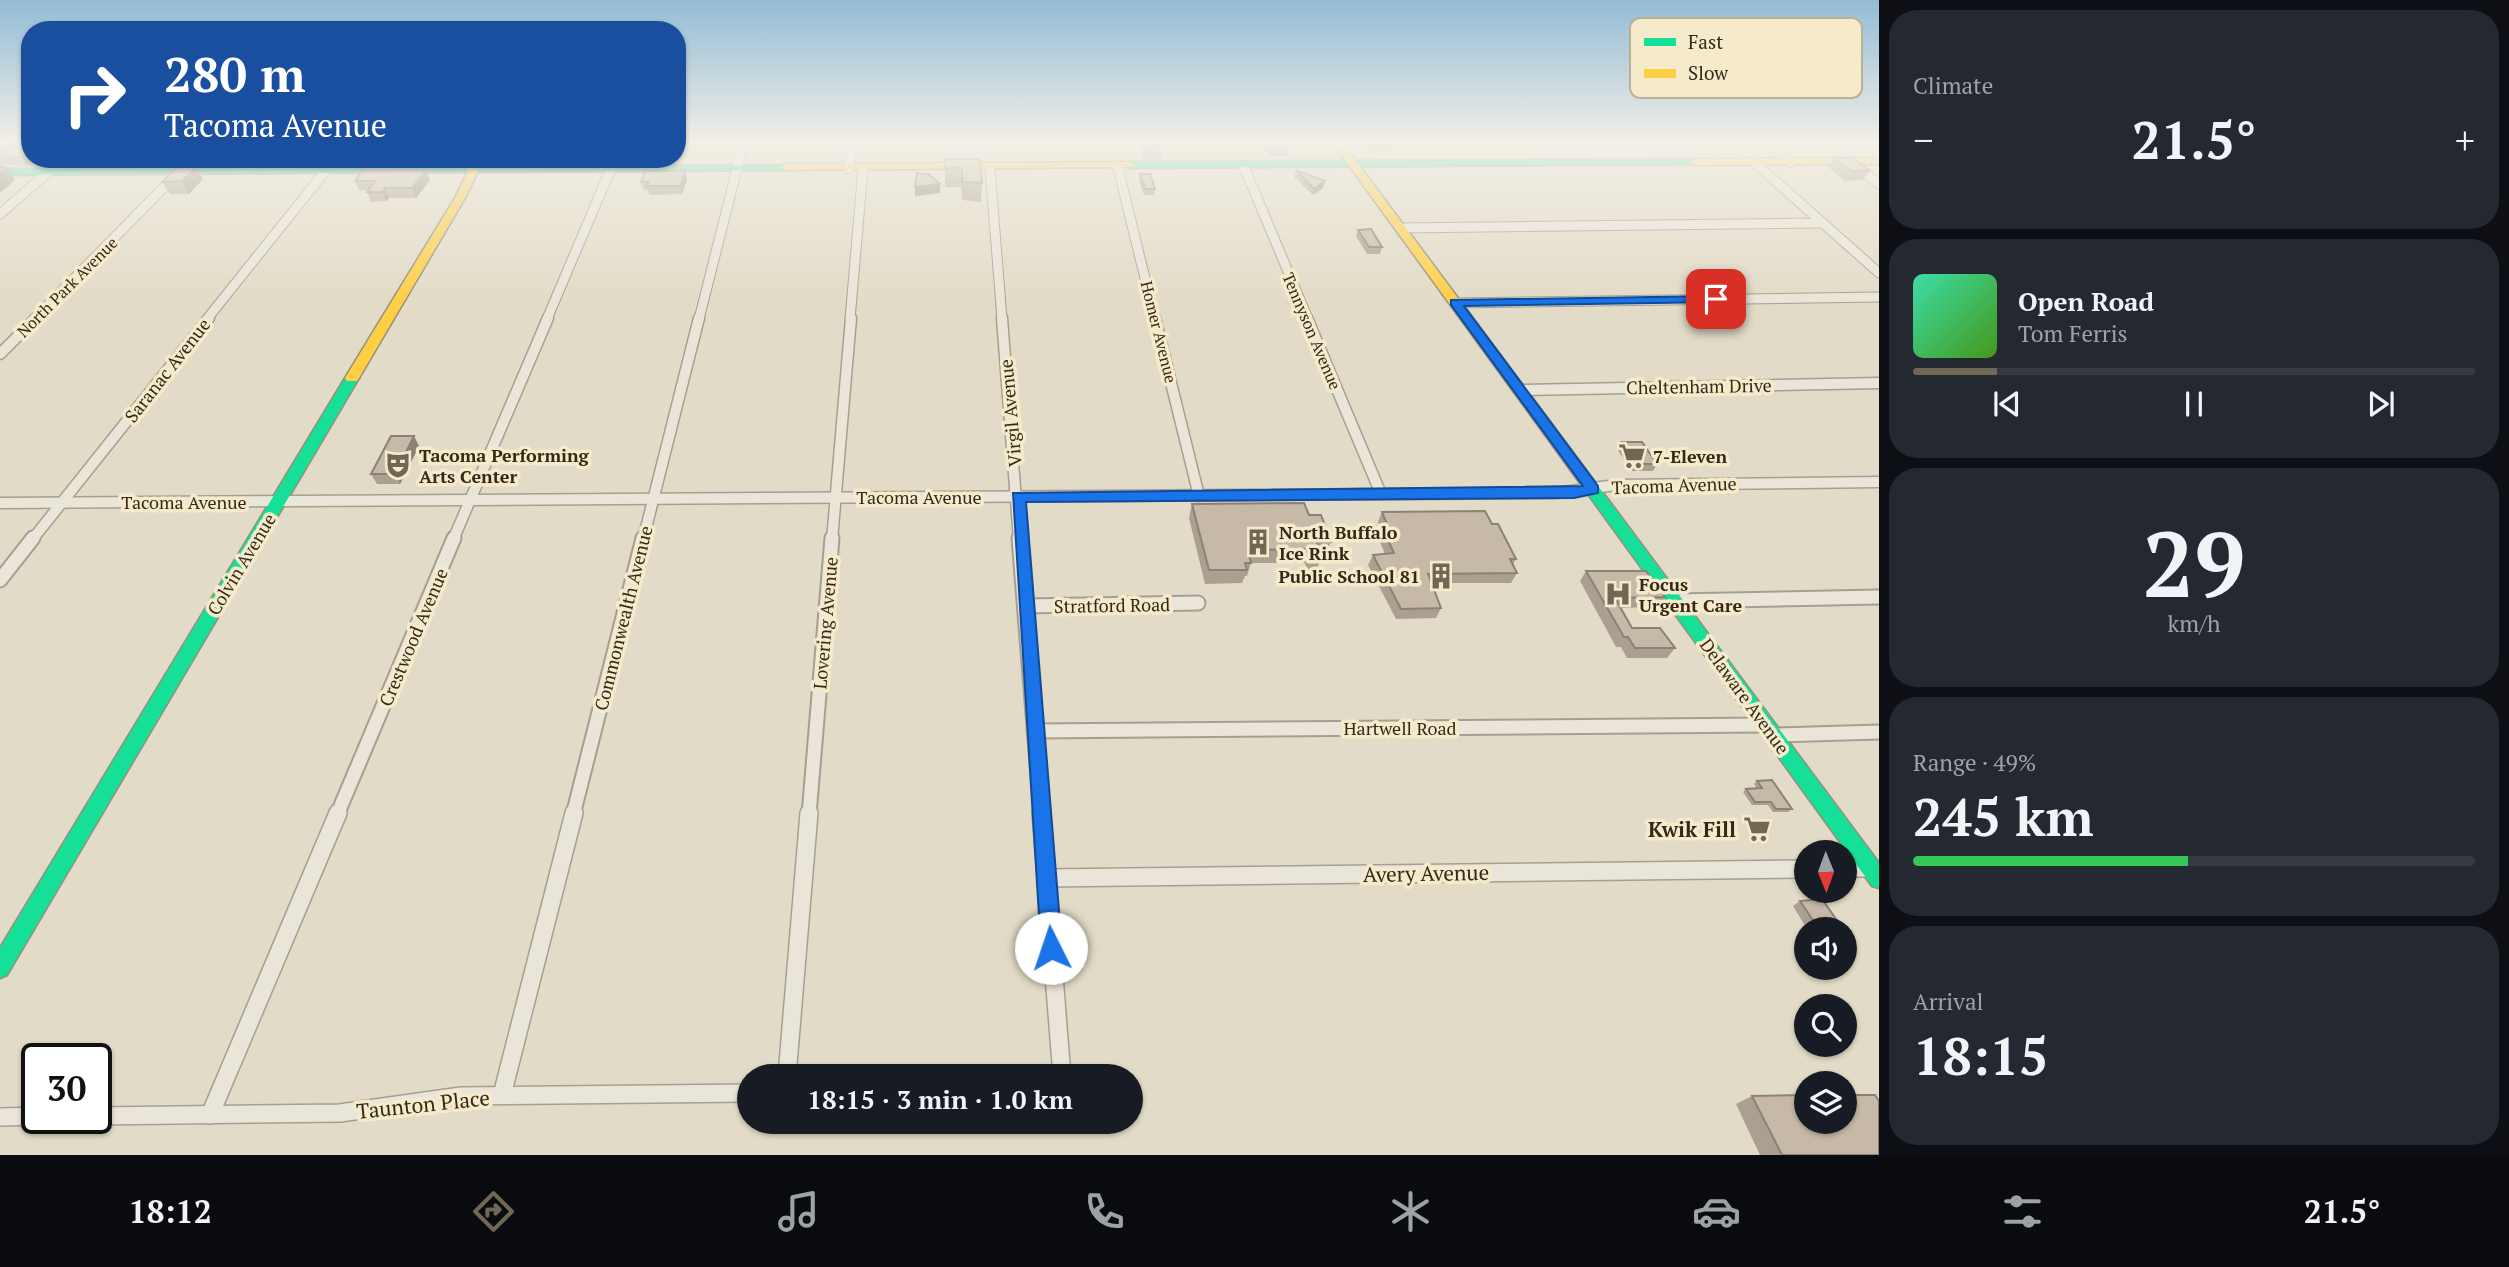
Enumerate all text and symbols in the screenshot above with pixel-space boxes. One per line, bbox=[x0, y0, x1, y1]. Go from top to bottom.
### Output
legend bbox=[1630, 18, 1862, 98]
text: Fast bbox=[1688, 29, 1723, 54]
text: 280 m bbox=[164, 41, 306, 106]
icon: right bbox=[49, 49, 140, 140]
text: Slow bbox=[1688, 60, 1729, 85]
text: Climate bbox=[1913, 70, 1993, 101]
text: Tacoma Avenue bbox=[164, 104, 387, 146]
text: 21.5° bbox=[2131, 105, 2257, 174]
text: − bbox=[1913, 115, 1933, 165]
text: + bbox=[2455, 115, 2475, 165]
street label: North Park Avenue bbox=[12, 232, 122, 342]
street label: Tennyson Avenue bbox=[1277, 269, 1347, 393]
pin bbox=[1686, 269, 1746, 329]
street label: Homer Avenue bbox=[1136, 279, 1182, 385]
icon: arrive bbox=[1697, 280, 1735, 318]
text: Open Road bbox=[2018, 284, 2154, 318]
street label: Saranac Avenue bbox=[119, 313, 215, 427]
text: Tom Ferris bbox=[2018, 318, 2128, 349]
street label: Virgil Avenue bbox=[993, 358, 1027, 468]
street label: Cheltenham Drive bbox=[1626, 373, 1772, 399]
icon: previous bbox=[1988, 385, 2026, 423]
icon: pause bbox=[2175, 385, 2213, 423]
icon: next bbox=[2362, 385, 2400, 423]
supermarket icon: 7-Eleven bbox=[1617, 441, 1647, 471]
place label: Tacoma Performing Arts Center bbox=[419, 443, 590, 488]
place label: 7-Eleven bbox=[1653, 444, 1727, 468]
theatre icon: Tacoma Performing Arts Center bbox=[383, 450, 413, 480]
street label: Tacoma Avenue bbox=[1611, 471, 1737, 499]
street label: Tacoma Avenue bbox=[856, 485, 982, 509]
street label: Tacoma Avenue bbox=[121, 490, 247, 514]
text: 29 bbox=[2143, 502, 2245, 623]
street label: Colvin Avenue bbox=[201, 509, 281, 619]
place label: North Buffalo Ice Rink bbox=[1279, 520, 1398, 565]
street label: Commonwealth Avenue bbox=[588, 523, 658, 713]
building icon: North Buffalo Ice Rink bbox=[1243, 527, 1273, 557]
street label: Lovering Avenue bbox=[807, 556, 843, 690]
building icon: Public School 81 bbox=[1426, 561, 1456, 591]
street label: Crestwood Avenue bbox=[373, 564, 453, 710]
place label: Public School 81 bbox=[1278, 564, 1420, 588]
place label: Focus Urgent Care bbox=[1639, 572, 1743, 617]
hospital icon: Focus Urgent Care bbox=[1603, 579, 1633, 609]
street label: Stratford Road bbox=[1054, 592, 1170, 618]
text: km/h bbox=[2167, 608, 2221, 639]
street label: Delaware Avenue bbox=[1695, 633, 1795, 759]
street label: Hartwell Road bbox=[1343, 716, 1457, 740]
text: Range · 49% bbox=[1913, 747, 2036, 778]
text: 245 km bbox=[1913, 782, 2094, 851]
supermarket icon: Kwik Fill bbox=[1742, 814, 1772, 844]
place label: Kwik Fill bbox=[1648, 815, 1736, 843]
north arrow bbox=[1794, 840, 1857, 903]
map controls bbox=[1794, 840, 1857, 1134]
street label: Avery Avenue bbox=[1363, 858, 1489, 888]
position arrow bbox=[1014, 911, 1088, 985]
button: sound bbox=[1794, 917, 1857, 980]
text: Arrival bbox=[1913, 986, 1984, 1017]
button: search bbox=[1794, 994, 1857, 1057]
text: 18:15 bbox=[1913, 1021, 2048, 1090]
speed limit sign: 30 bbox=[21, 1043, 112, 1134]
button: layers bbox=[1794, 1071, 1857, 1134]
text: 18:15 · 3 min · 1.0 km bbox=[807, 1082, 1073, 1116]
street label: Taunton Place bbox=[355, 1083, 491, 1125]
icon: directions bbox=[469, 1187, 518, 1236]
icon: music bbox=[774, 1187, 823, 1236]
icon: phone bbox=[1080, 1187, 1129, 1236]
icon: climate bbox=[1386, 1187, 1435, 1236]
icon: car bbox=[1692, 1187, 1741, 1236]
icon: filters bbox=[1998, 1187, 2047, 1236]
text: 18:12 bbox=[128, 1190, 212, 1232]
text: 21.5° bbox=[2304, 1190, 2381, 1232]

